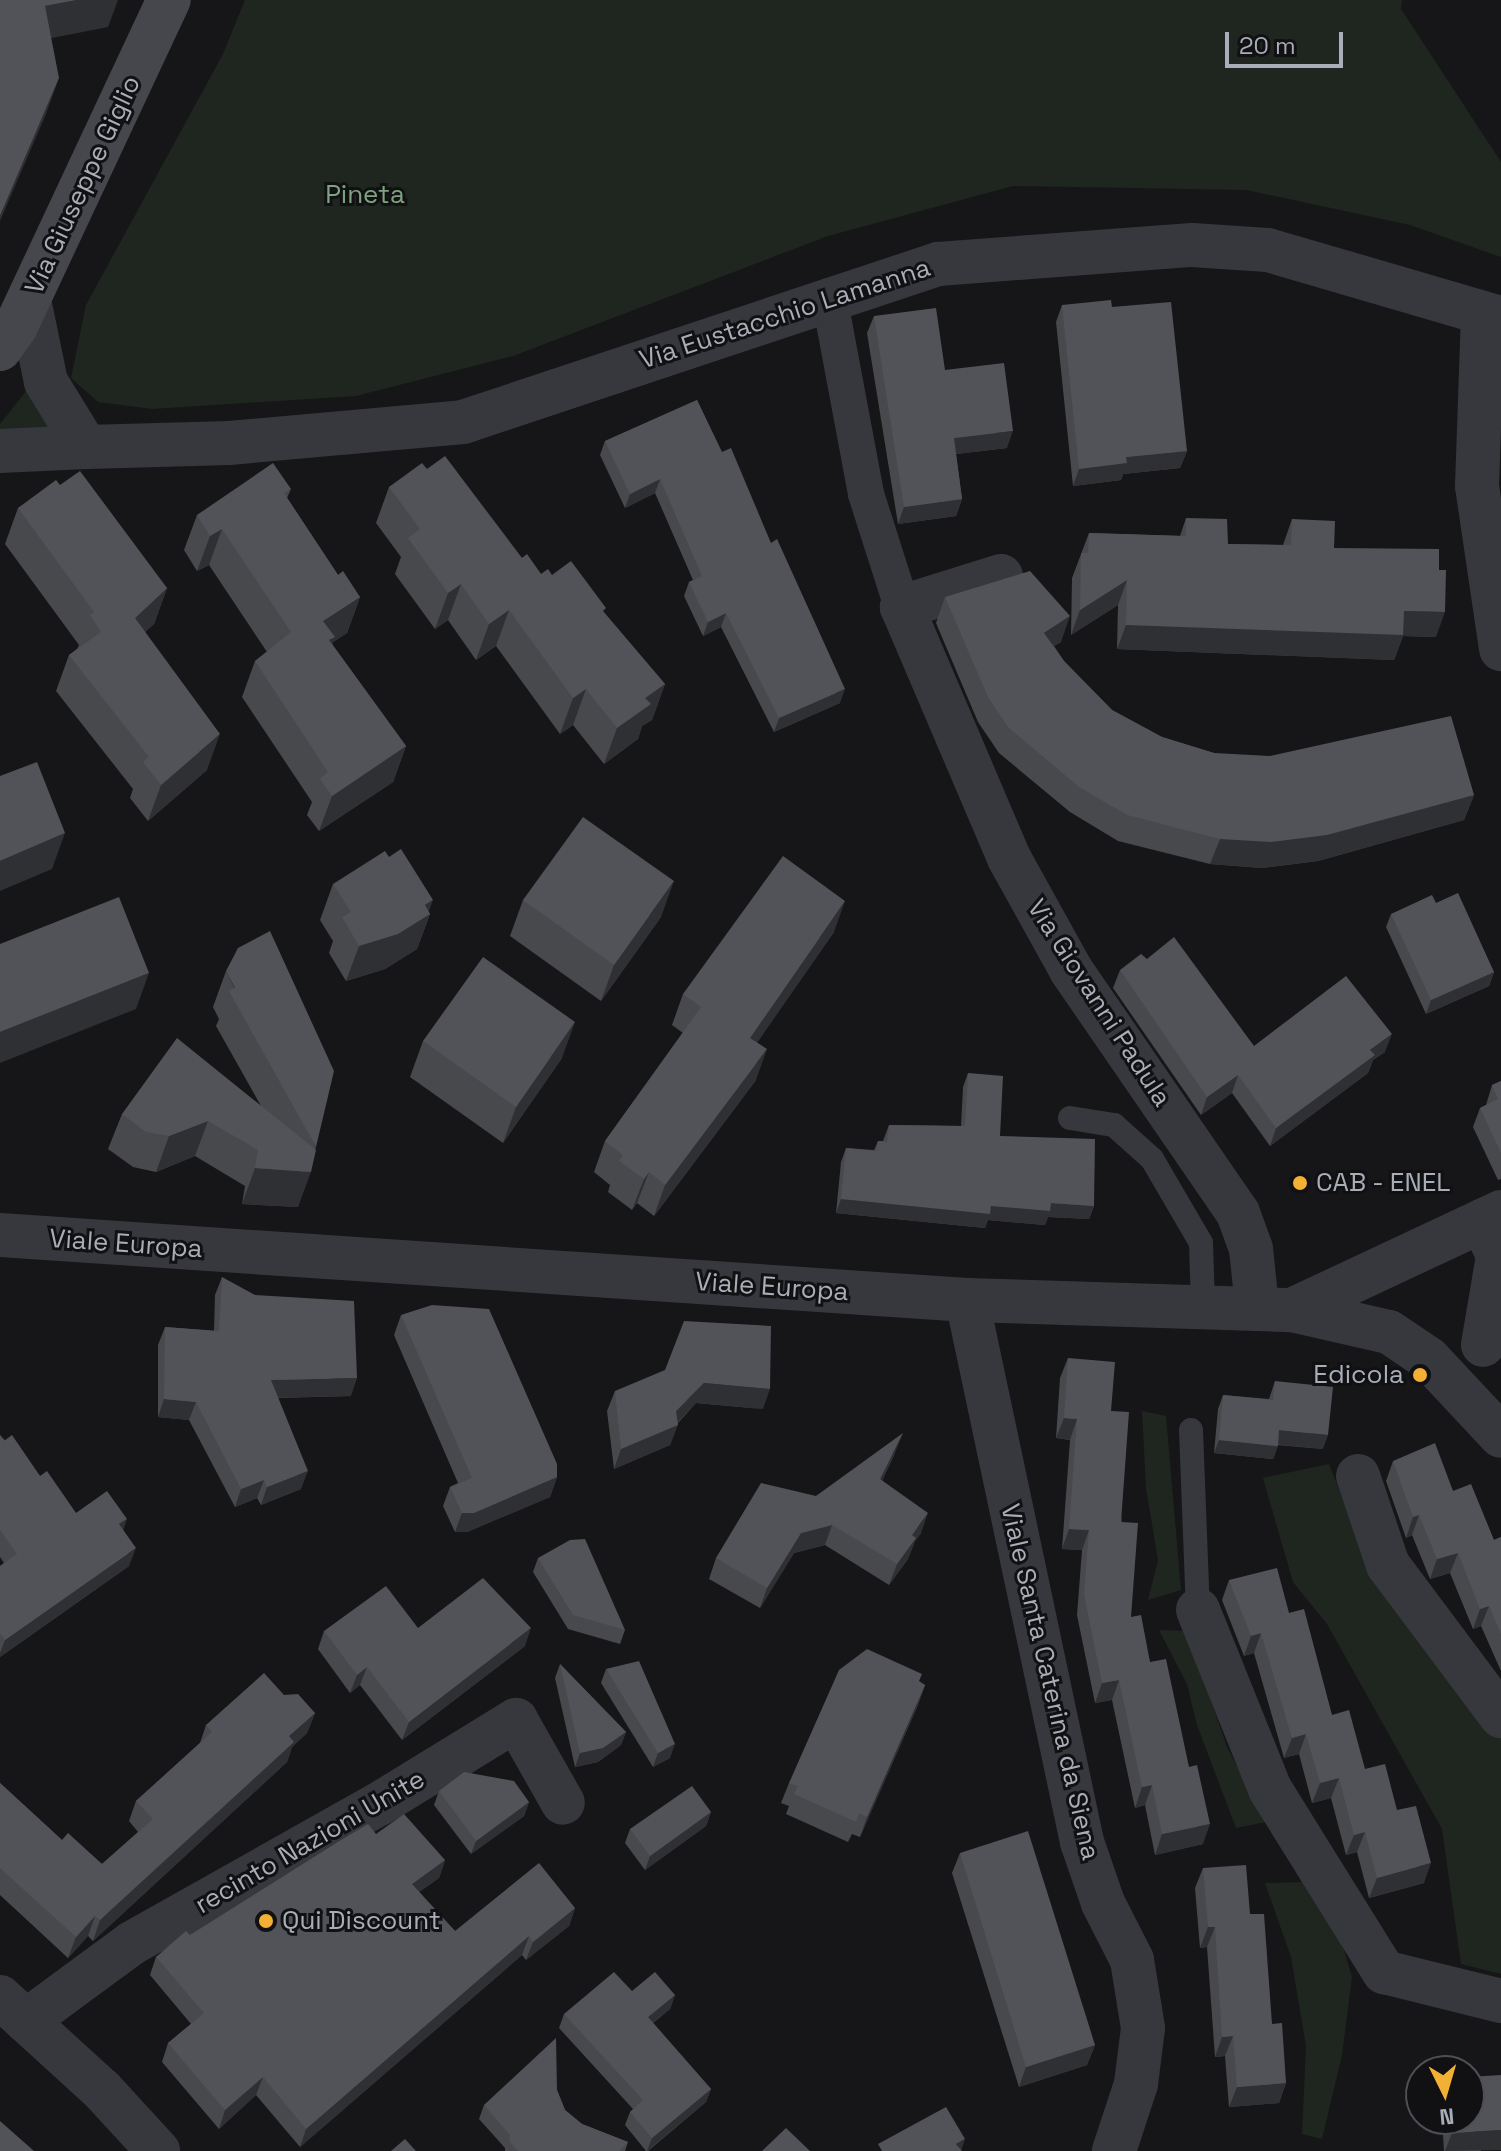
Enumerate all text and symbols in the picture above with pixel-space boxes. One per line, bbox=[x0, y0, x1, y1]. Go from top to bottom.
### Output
scale bar bbox=[1229, 16, 1347, 66]
text: 20 m bbox=[1239, 30, 1296, 61]
street label: Via Giuseppe Giglio bbox=[19, 71, 147, 299]
park label: Pineta bbox=[325, 179, 405, 211]
street label: Via Eustacchio Lamanna bbox=[636, 252, 934, 376]
street label: Via Giovanni Padula bbox=[1020, 894, 1178, 1112]
place label: CAB - ENEL bbox=[1316, 1167, 1452, 1199]
marker: CAB - ENEL bbox=[1291, 1174, 1309, 1192]
street label: Viale Europa bbox=[48, 1223, 204, 1265]
street label: Viale Europa bbox=[694, 1266, 850, 1308]
place label: Edicola bbox=[1313, 1359, 1404, 1391]
marker: Edicola bbox=[1411, 1366, 1429, 1384]
street label: Viale Santa Caterina da Siena bbox=[994, 1501, 1106, 1863]
street label: recinto Nazioni Unite bbox=[190, 1763, 430, 1921]
place label: Qui Discount bbox=[282, 1905, 441, 1937]
marker: Qui Discount bbox=[257, 1912, 275, 1930]
north arrow bbox=[1405, 2055, 1485, 2135]
text: N bbox=[1438, 2102, 1455, 2132]

